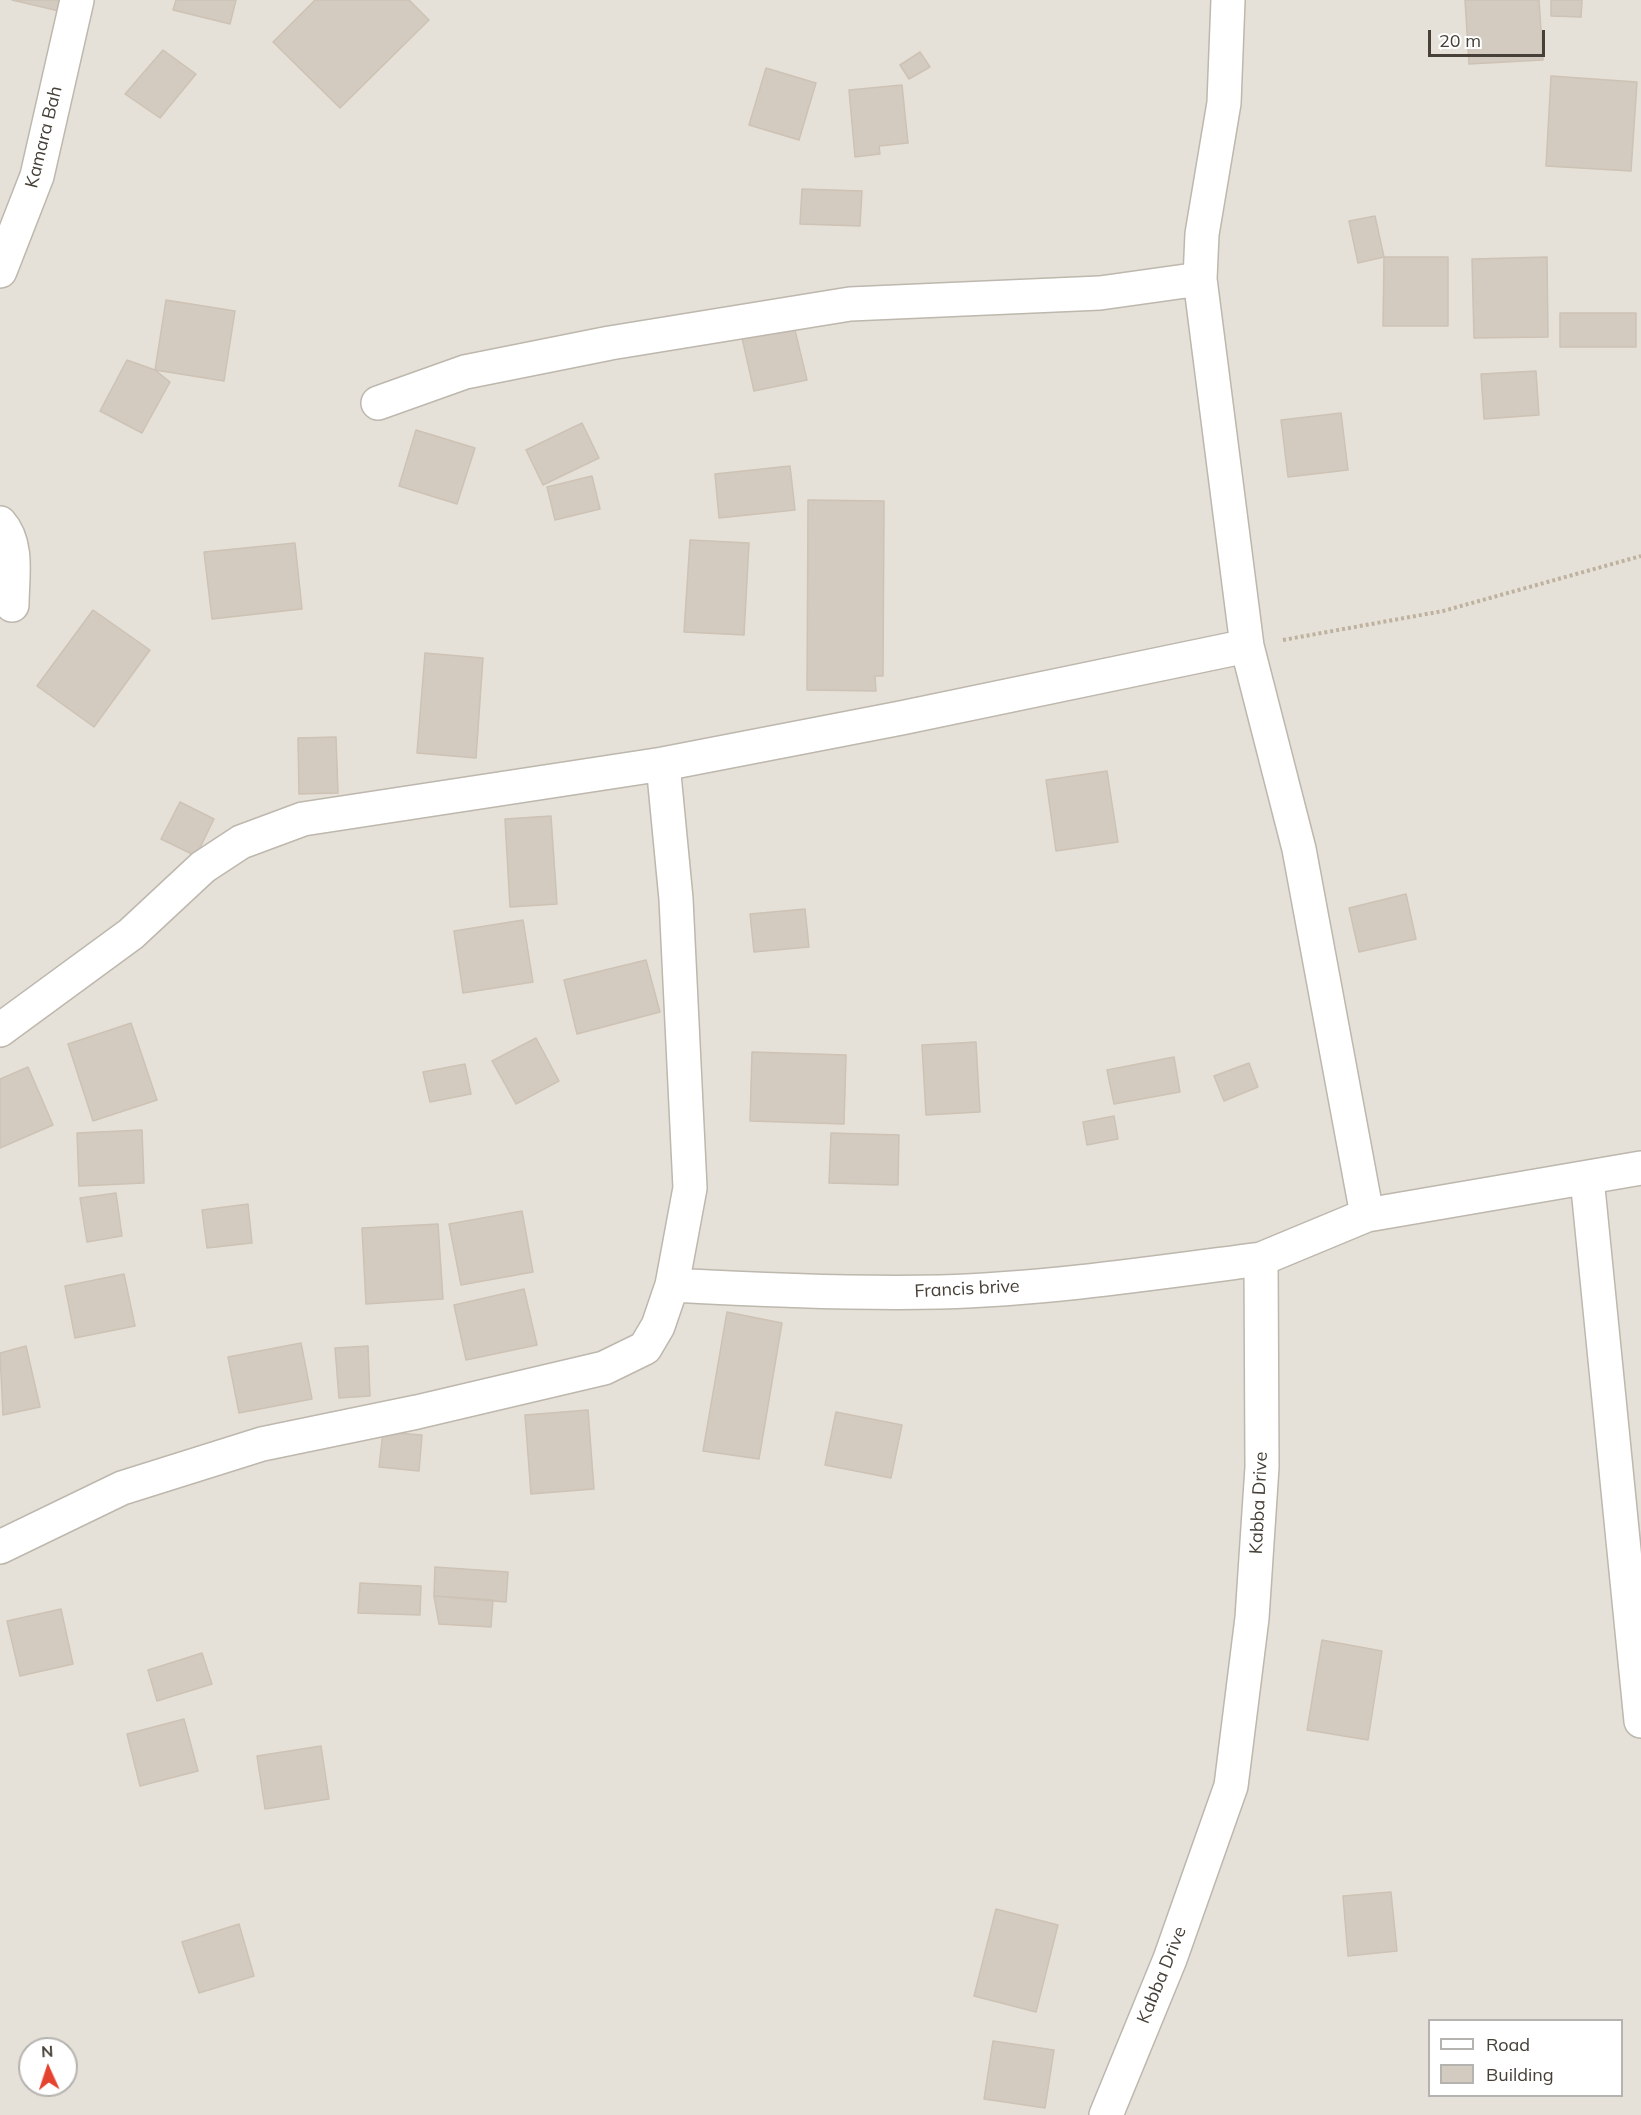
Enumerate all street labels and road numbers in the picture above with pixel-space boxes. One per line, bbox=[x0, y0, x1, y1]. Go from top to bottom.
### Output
street label: Kamara Bah bbox=[21, 84, 67, 190]
street label: Francis brive bbox=[914, 1275, 1020, 1303]
street label: Kabba Drive bbox=[1246, 1451, 1272, 1555]
street label: Kabba Drive bbox=[1133, 1923, 1191, 2027]

